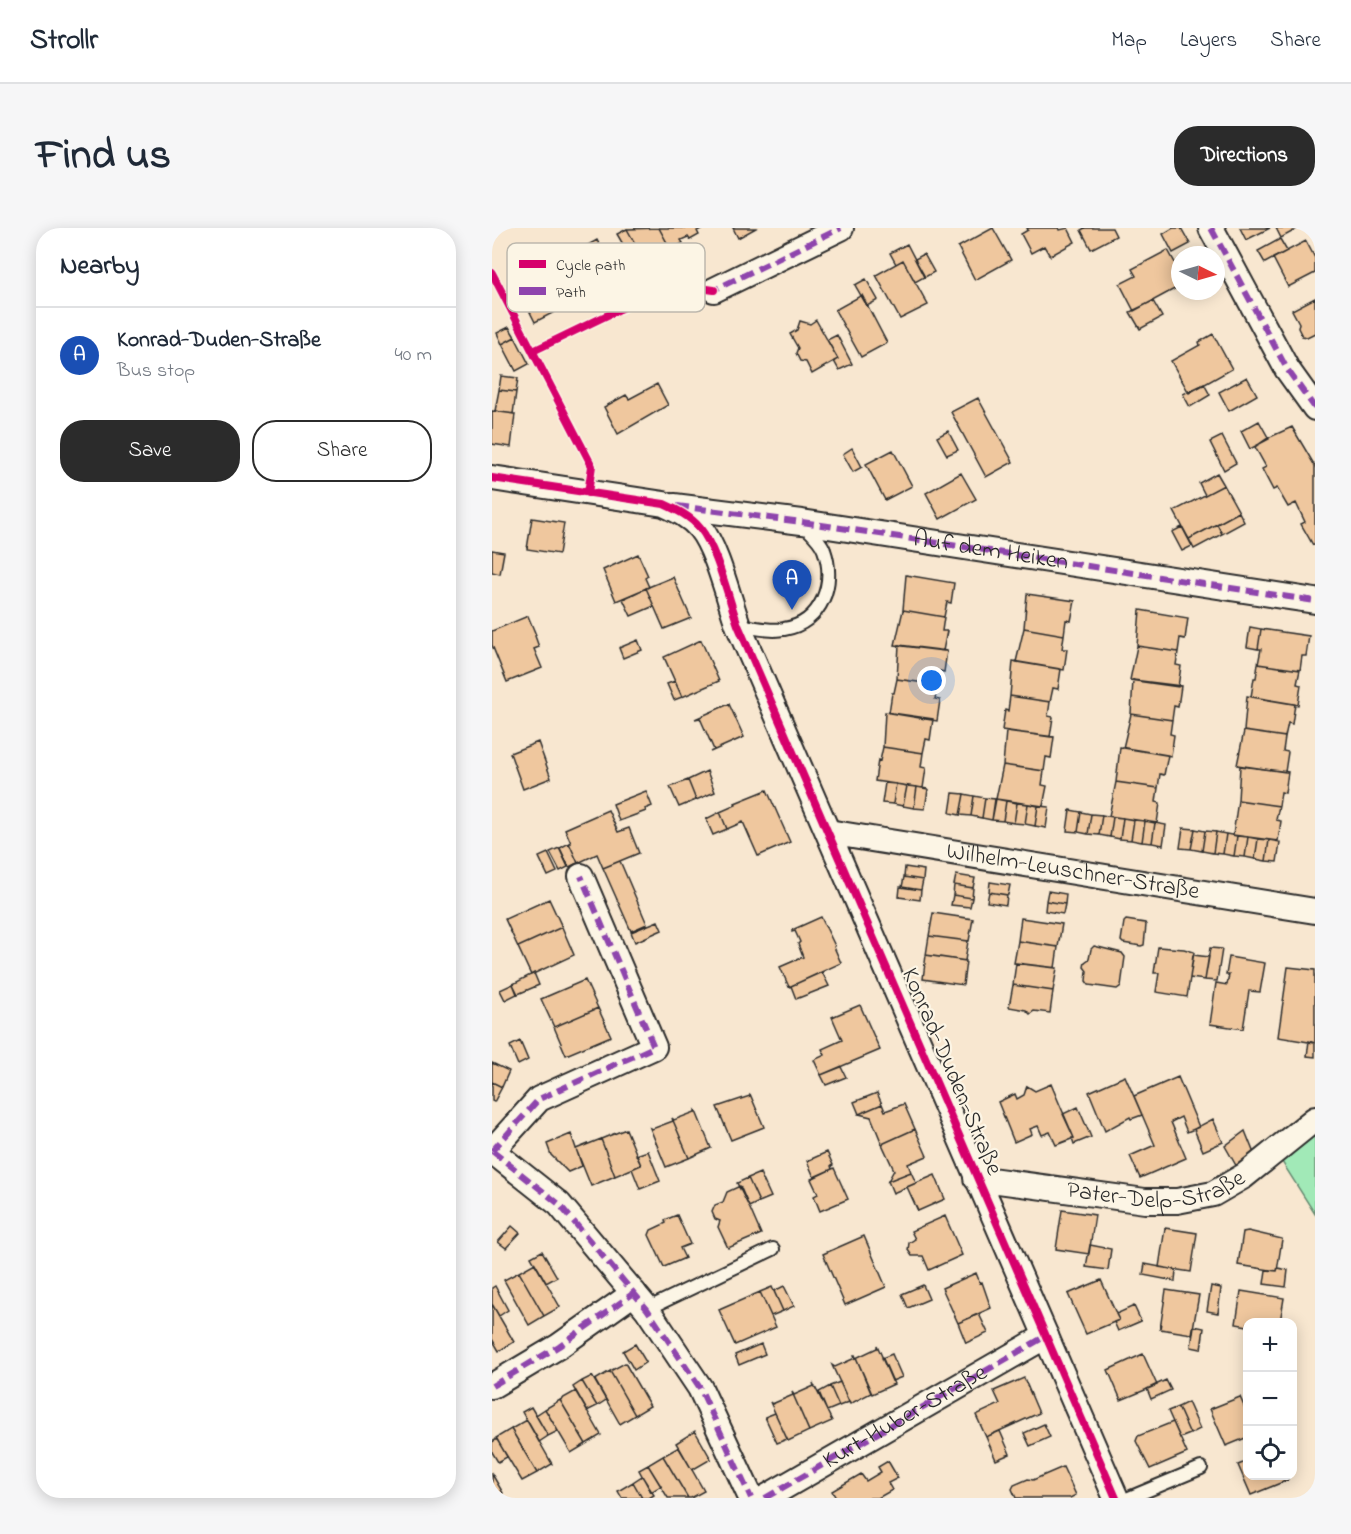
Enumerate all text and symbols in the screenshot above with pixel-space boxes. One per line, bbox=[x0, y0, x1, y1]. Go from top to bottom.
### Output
text: Strollr bbox=[30, 21, 98, 62]
text: Map bbox=[1111, 26, 1147, 56]
text: Layers bbox=[1180, 26, 1237, 56]
text: Share bbox=[1270, 26, 1321, 56]
text: Find us bbox=[36, 126, 171, 187]
button: Directions bbox=[1174, 126, 1315, 186]
legend bbox=[507, 243, 705, 312]
north arrow bbox=[1171, 246, 1225, 300]
text: Nearby bbox=[60, 248, 139, 286]
text: Cycle path bbox=[556, 254, 625, 278]
text: Path bbox=[556, 281, 586, 305]
text: Konrad-Duden-Straße bbox=[117, 325, 321, 357]
text: A bbox=[73, 341, 86, 370]
text: 40 m bbox=[395, 341, 432, 370]
text: Bus stop bbox=[117, 357, 195, 386]
button: Save bbox=[60, 420, 240, 482]
button: Share bbox=[252, 420, 432, 482]
street label: Auf dem Heiken bbox=[911, 522, 1071, 580]
pin: A bbox=[772, 560, 812, 610]
your location bbox=[917, 666, 946, 695]
street label: Wilhelm-Leuschner-Straße bbox=[944, 834, 1202, 910]
street label: Konrad-Duden-Straße bbox=[891, 963, 1011, 1181]
street label: Pater-Delp-Straße bbox=[1065, 1161, 1252, 1219]
map controls bbox=[1243, 1318, 1297, 1480]
button: + bbox=[1243, 1318, 1297, 1372]
street label: Kurt-Huber-Straße bbox=[817, 1356, 994, 1478]
button: − bbox=[1243, 1372, 1297, 1426]
button: locate bbox=[1243, 1426, 1297, 1480]

